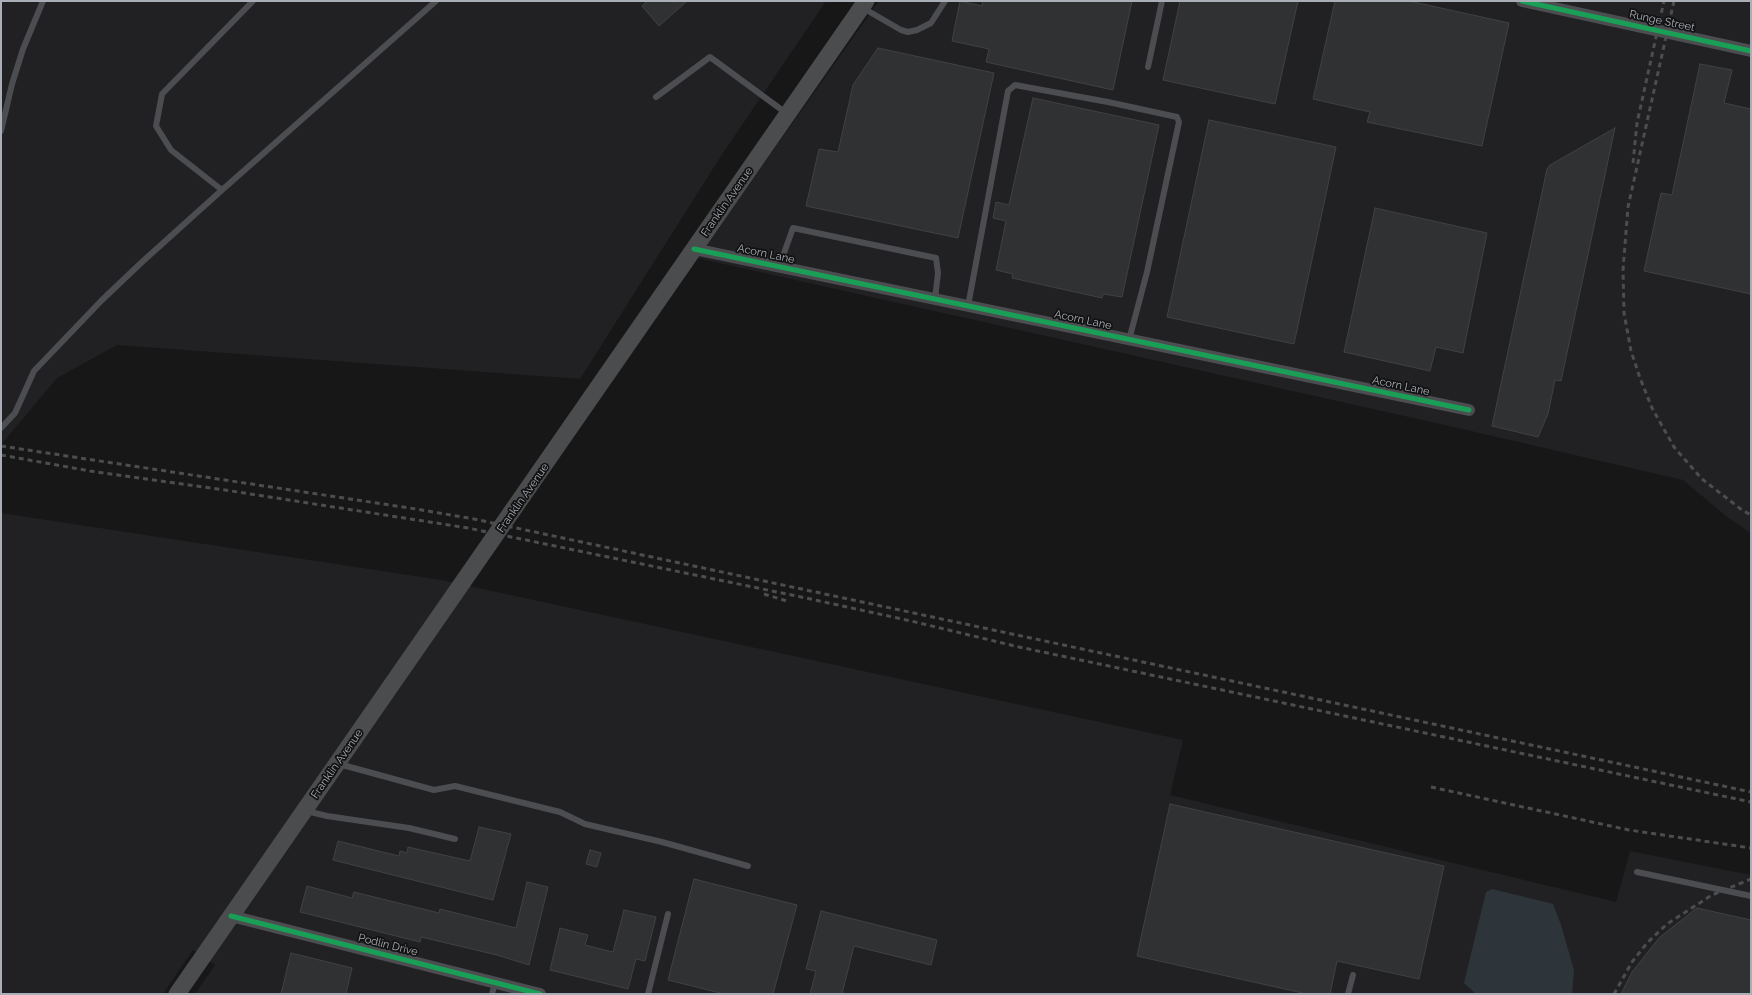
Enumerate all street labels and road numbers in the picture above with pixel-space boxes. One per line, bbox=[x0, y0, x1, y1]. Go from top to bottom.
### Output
street label: Runge Street bbox=[1628, 8, 1696, 34]
street label: Franklin Avenue bbox=[698, 165, 756, 239]
street label: Acorn Lane bbox=[736, 241, 796, 267]
street label: Acorn Lane bbox=[1053, 307, 1113, 333]
street label: Acorn Lane bbox=[1371, 373, 1431, 399]
street label: Franklin Avenue bbox=[494, 461, 552, 535]
street label: Franklin Avenue bbox=[308, 727, 366, 801]
street label: Podlin Drive bbox=[357, 931, 419, 959]

